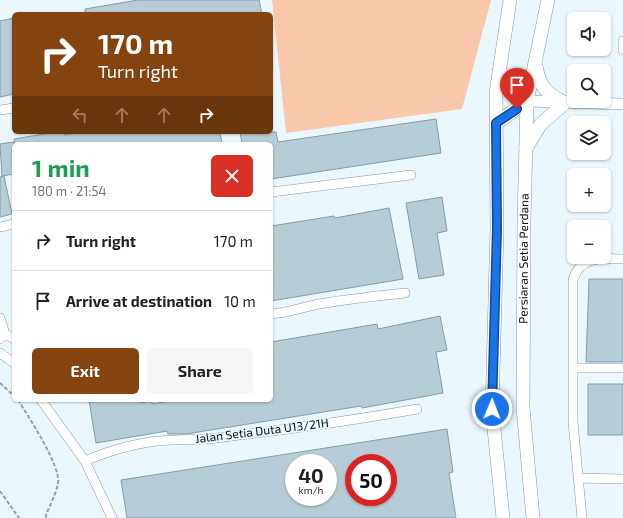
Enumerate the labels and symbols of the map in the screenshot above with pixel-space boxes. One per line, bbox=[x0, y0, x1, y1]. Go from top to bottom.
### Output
pin bbox=[500, 68, 534, 109]
street label: Persiaran Setia Perdana bbox=[515, 193, 531, 324]
position arrow bbox=[471, 388, 513, 430]
street label: Jalan Setia Duta U13/21H bbox=[194, 415, 329, 445]
speed limit sign: 50 bbox=[345, 454, 397, 506]

